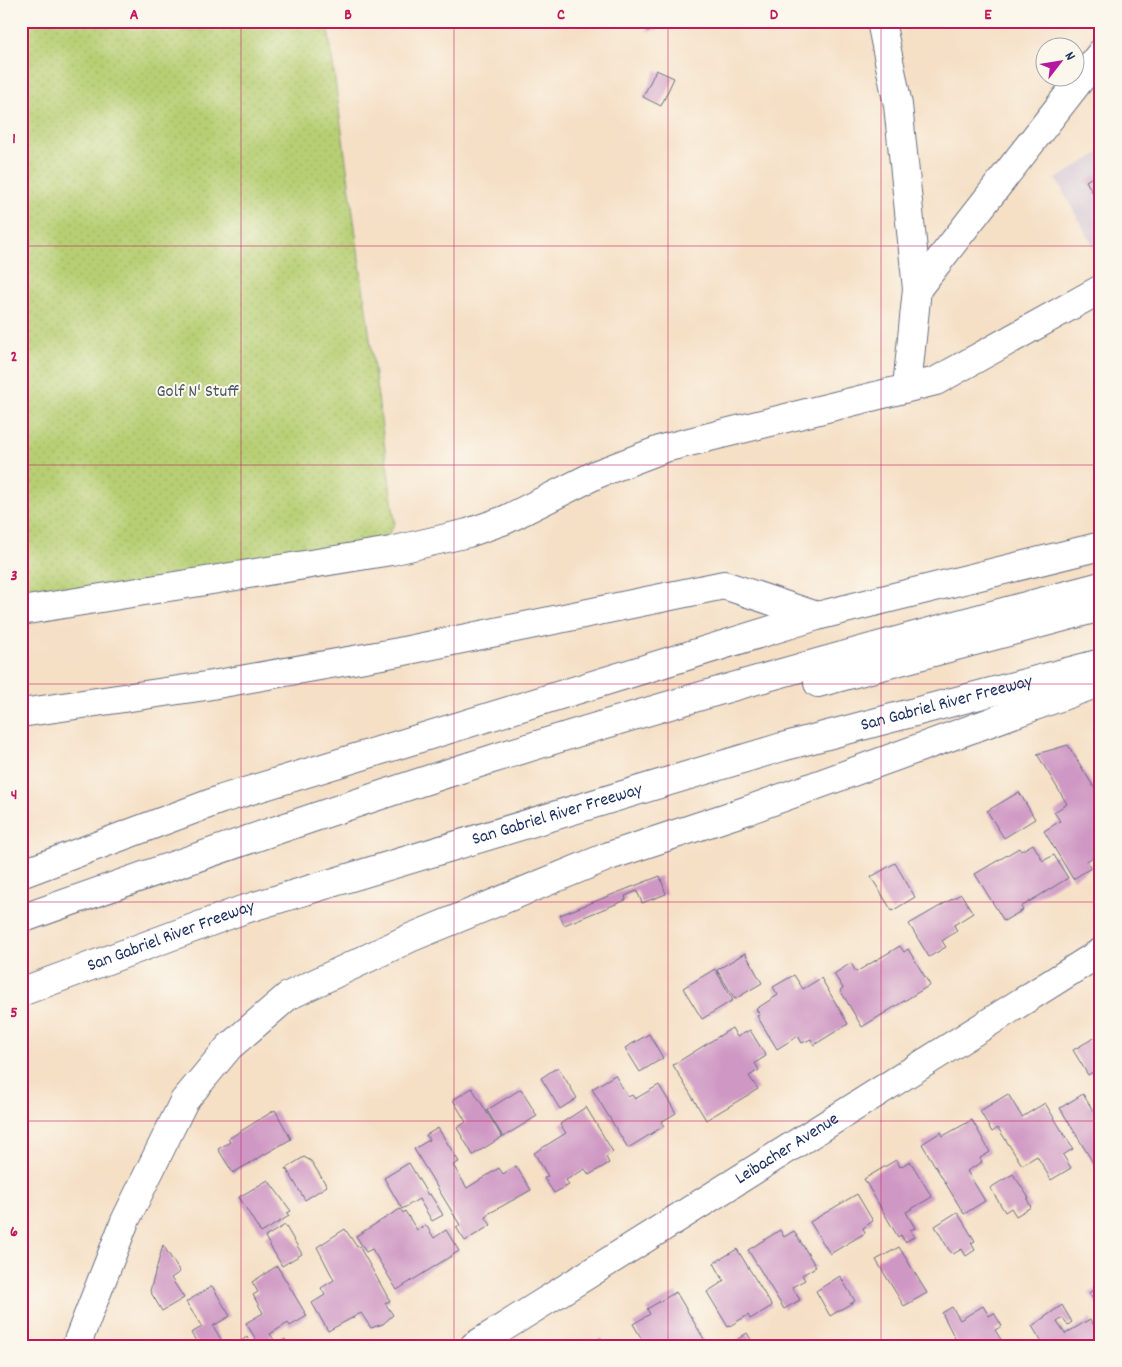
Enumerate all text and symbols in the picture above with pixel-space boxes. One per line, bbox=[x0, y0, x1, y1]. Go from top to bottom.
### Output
text: A bbox=[130, 4, 139, 27]
text: B bbox=[344, 4, 352, 27]
text: C bbox=[557, 4, 565, 27]
text: D bbox=[770, 4, 779, 27]
text: E bbox=[984, 4, 992, 27]
north arrow bbox=[1034, 38, 1084, 88]
text: N bbox=[1059, 48, 1080, 65]
text: 1 bbox=[12, 128, 16, 151]
text: 2 bbox=[11, 346, 18, 369]
park label: Golf N' Stuff bbox=[157, 380, 239, 405]
text: 3 bbox=[10, 565, 18, 588]
street label: San Gabriel River Freeway bbox=[858, 669, 1036, 738]
street label: San Gabriel River Freeway bbox=[469, 777, 646, 852]
text: 4 bbox=[11, 784, 17, 807]
street label: San Gabriel River Freeway bbox=[84, 894, 258, 979]
text: 5 bbox=[10, 1002, 18, 1025]
street label: Leibacher Avenue bbox=[731, 1107, 844, 1191]
text: 6 bbox=[10, 1221, 18, 1244]

